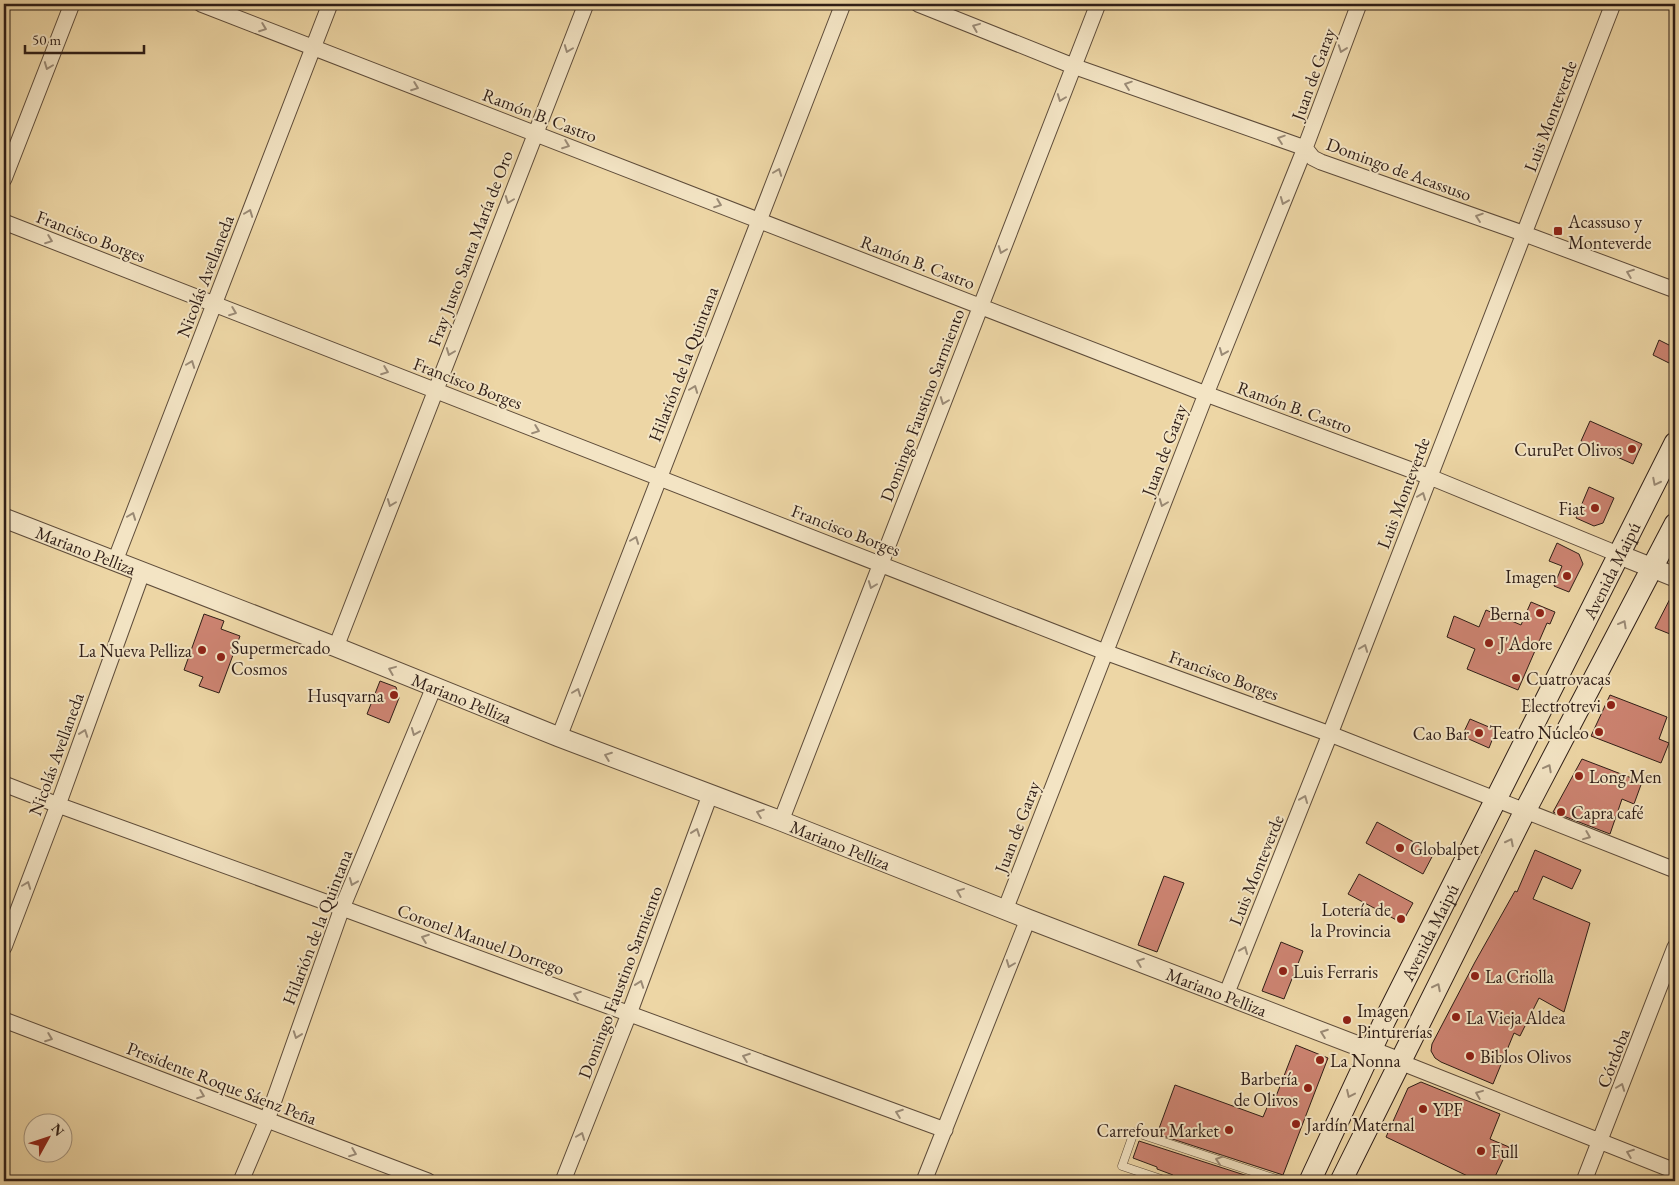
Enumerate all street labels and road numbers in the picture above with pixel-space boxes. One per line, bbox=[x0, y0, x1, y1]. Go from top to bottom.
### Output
street label: Juan de Garay bbox=[1285, 24, 1340, 125]
street label: Luis Monteverde bbox=[1518, 57, 1582, 175]
street label: Ramón B. Castro bbox=[480, 83, 601, 147]
street label: Domingo de Acassuso bbox=[1323, 132, 1475, 206]
street label: Fray Justo Santa María de Oro bbox=[422, 147, 518, 349]
street label: Francisco Borges bbox=[33, 205, 149, 267]
street label: Nicolás Avellaneda bbox=[171, 211, 239, 340]
street label: Ramón B. Castro bbox=[858, 230, 979, 294]
street label: Hilarión de la Quintana bbox=[643, 282, 723, 445]
street label: Domingo Faustino Sarmiento bbox=[875, 305, 970, 505]
street label: Francisco Borges bbox=[410, 352, 526, 414]
street label: Ramón B. Castro bbox=[1234, 376, 1356, 438]
street label: Juan de Garay bbox=[1135, 401, 1192, 501]
street label: Luis Monteverde bbox=[1371, 434, 1435, 552]
street label: Francisco Borges bbox=[788, 499, 904, 561]
street label: Avenida Maipú bbox=[1577, 517, 1645, 624]
street label: Mariano Pelliza bbox=[33, 520, 140, 580]
street label: Francisco Borges bbox=[1166, 645, 1282, 706]
street label: Mariano Pelliza bbox=[409, 667, 516, 729]
street label: Nicolás Avellaneda bbox=[23, 689, 89, 819]
street label: Juan de Garay bbox=[988, 778, 1045, 878]
street label: Luis Monteverde bbox=[1223, 811, 1289, 929]
street label: Mariano Pelliza bbox=[787, 814, 895, 875]
street label: Hilarión de la Quintana bbox=[277, 845, 357, 1008]
street label: Avenida Maipú bbox=[1395, 879, 1463, 985]
street label: Domingo Faustino Sarmiento bbox=[573, 882, 668, 1082]
street label: Coronel Manuel Dorrego bbox=[394, 898, 568, 980]
street label: Mariano Pelliza bbox=[1163, 962, 1271, 1022]
street label: Córdoba bbox=[1591, 1024, 1635, 1091]
street label: Presidente Roque Sáenz Peña bbox=[124, 1036, 321, 1130]

